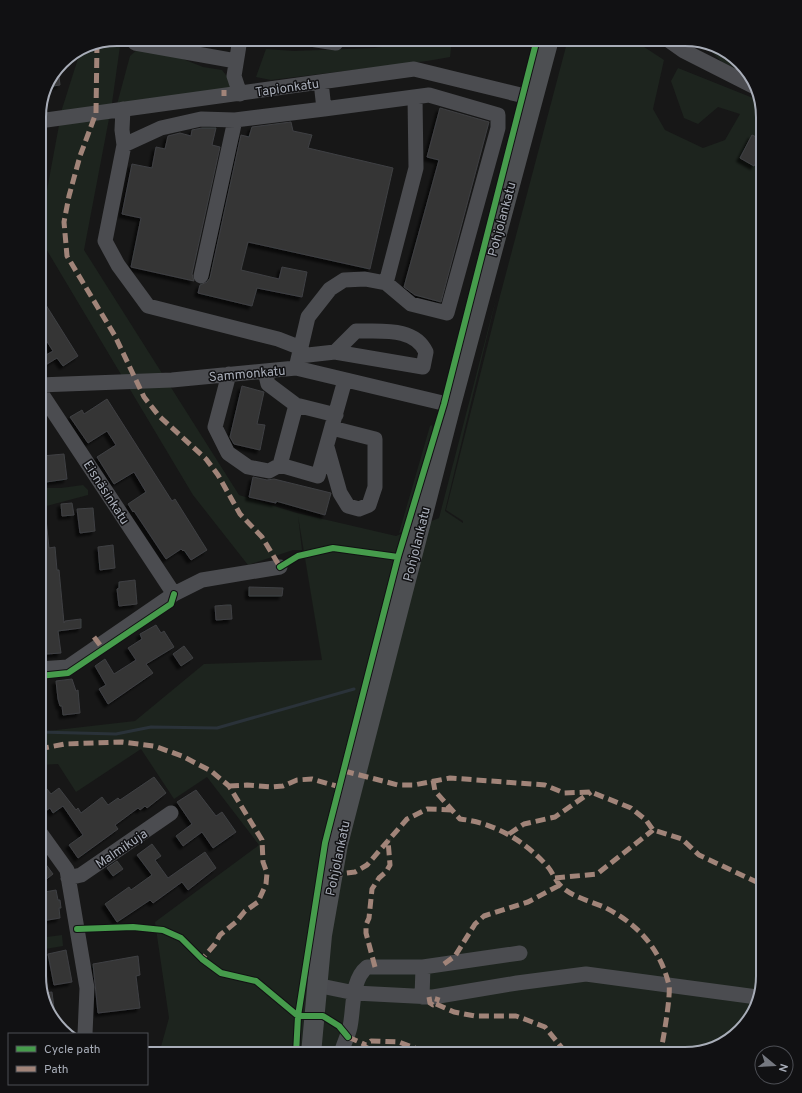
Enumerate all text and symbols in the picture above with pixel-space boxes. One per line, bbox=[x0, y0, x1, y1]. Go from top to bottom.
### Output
street label: Tapionkatu bbox=[254, 77, 320, 101]
street label: Pohjolankatu bbox=[485, 180, 521, 259]
street label: Sammonkatu bbox=[208, 364, 286, 386]
street label: Eisnäsinkatu bbox=[79, 458, 132, 528]
street label: Pohjolankatu bbox=[401, 505, 435, 584]
street label: Pohjolankatu bbox=[323, 819, 355, 898]
street label: Malmikuja bbox=[93, 826, 151, 873]
legend bbox=[8, 1033, 148, 1085]
text: Cycle path bbox=[44, 1042, 101, 1058]
north arrow bbox=[754, 1045, 794, 1085]
text: Path bbox=[44, 1062, 69, 1078]
text: N bbox=[775, 1062, 790, 1074]

